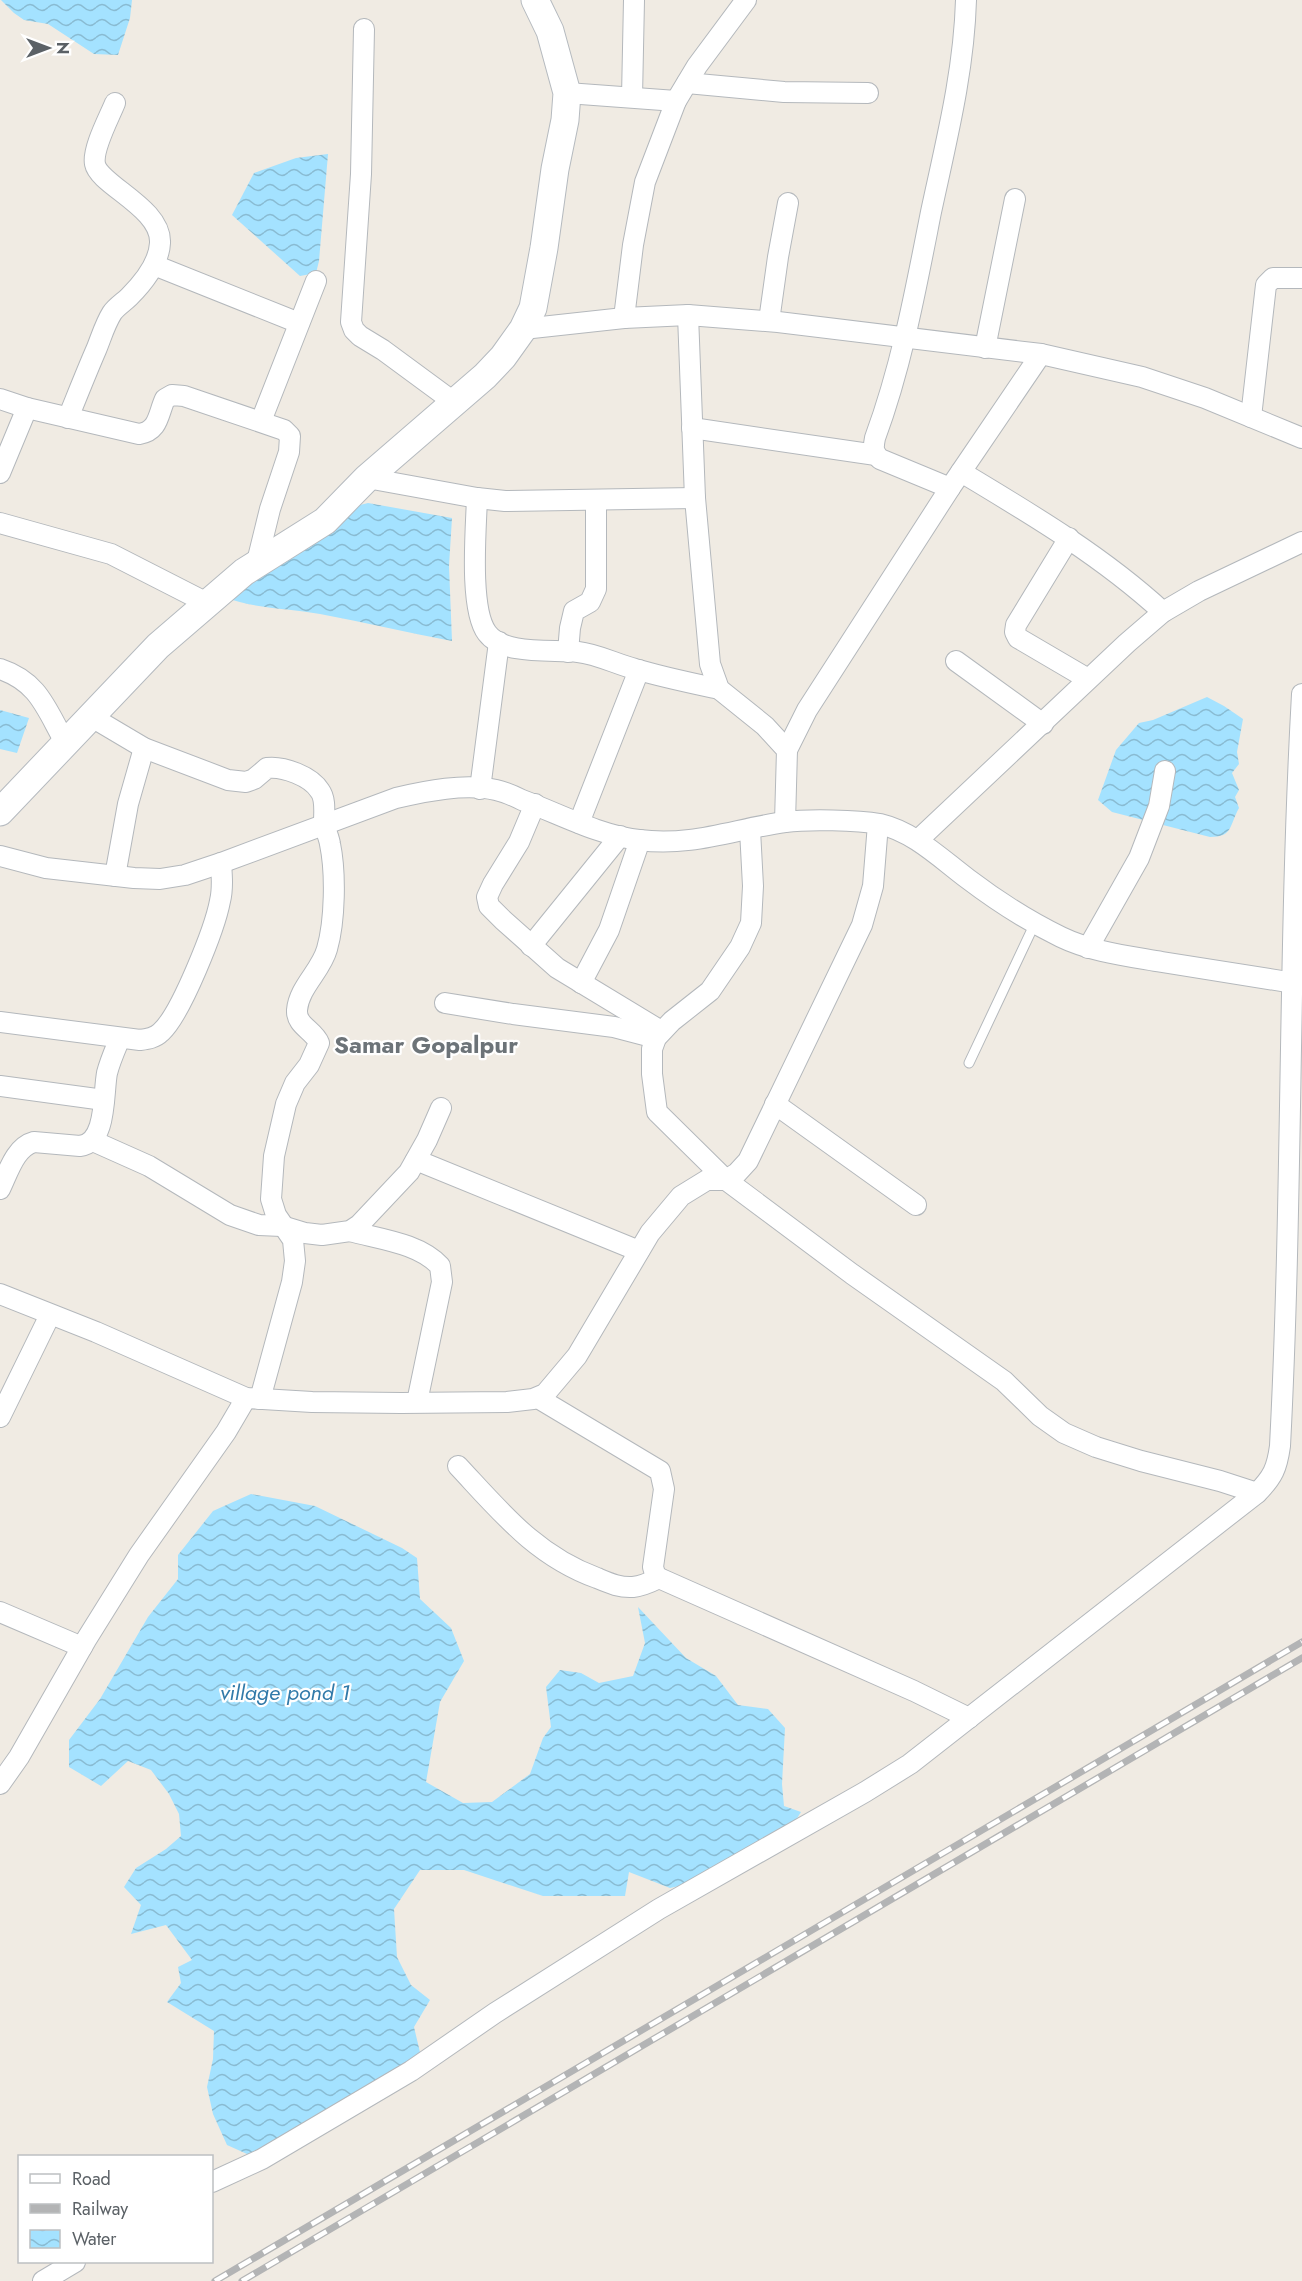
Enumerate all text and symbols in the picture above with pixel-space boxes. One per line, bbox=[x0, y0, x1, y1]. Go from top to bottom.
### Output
north arrow bbox=[18, 18, 78, 78]
text: N bbox=[51, 42, 74, 54]
district label: Samar Gopalpur bbox=[334, 1027, 518, 1062]
water label: village pond 1 bbox=[220, 1676, 350, 1708]
legend bbox=[18, 2155, 213, 2263]
text: Road bbox=[72, 2166, 111, 2192]
text: Railway bbox=[72, 2196, 128, 2222]
text: Water bbox=[72, 2226, 117, 2252]

